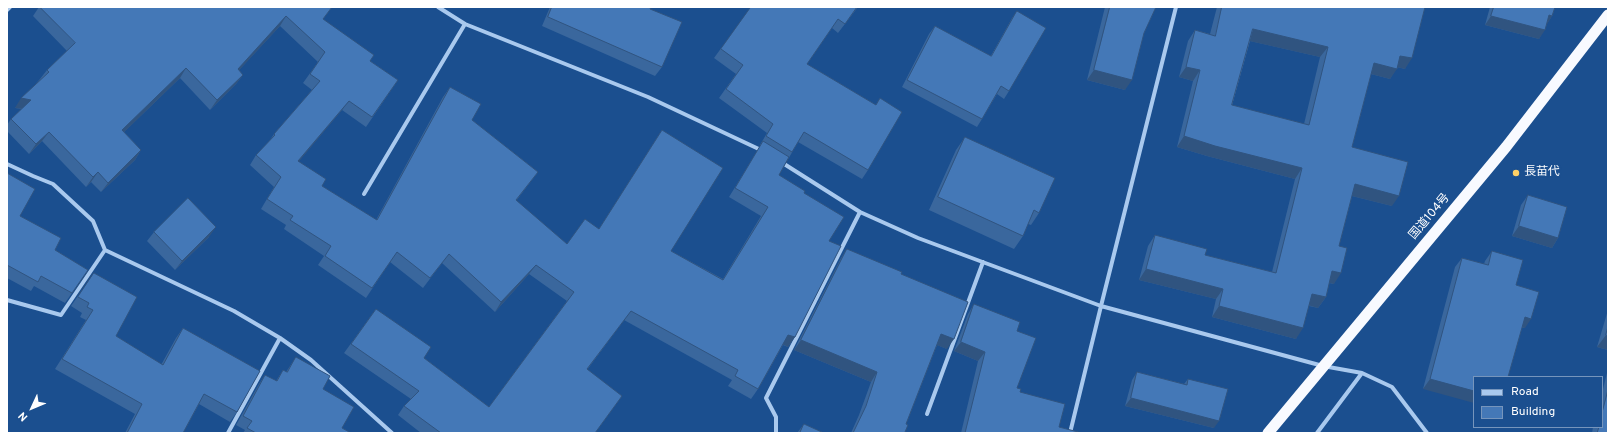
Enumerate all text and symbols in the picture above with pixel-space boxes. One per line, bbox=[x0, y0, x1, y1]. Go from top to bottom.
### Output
place label: 長苗代 bbox=[1524, 166, 1560, 180]
marker: 長苗代 bbox=[1511, 168, 1521, 178]
street label: 国道104号 bbox=[1407, 191, 1453, 243]
legend bbox=[1473, 376, 1603, 428]
text: Road bbox=[1511, 384, 1539, 400]
north arrow bbox=[12, 388, 52, 428]
text: Building bbox=[1511, 404, 1555, 420]
text: N bbox=[16, 409, 31, 424]

